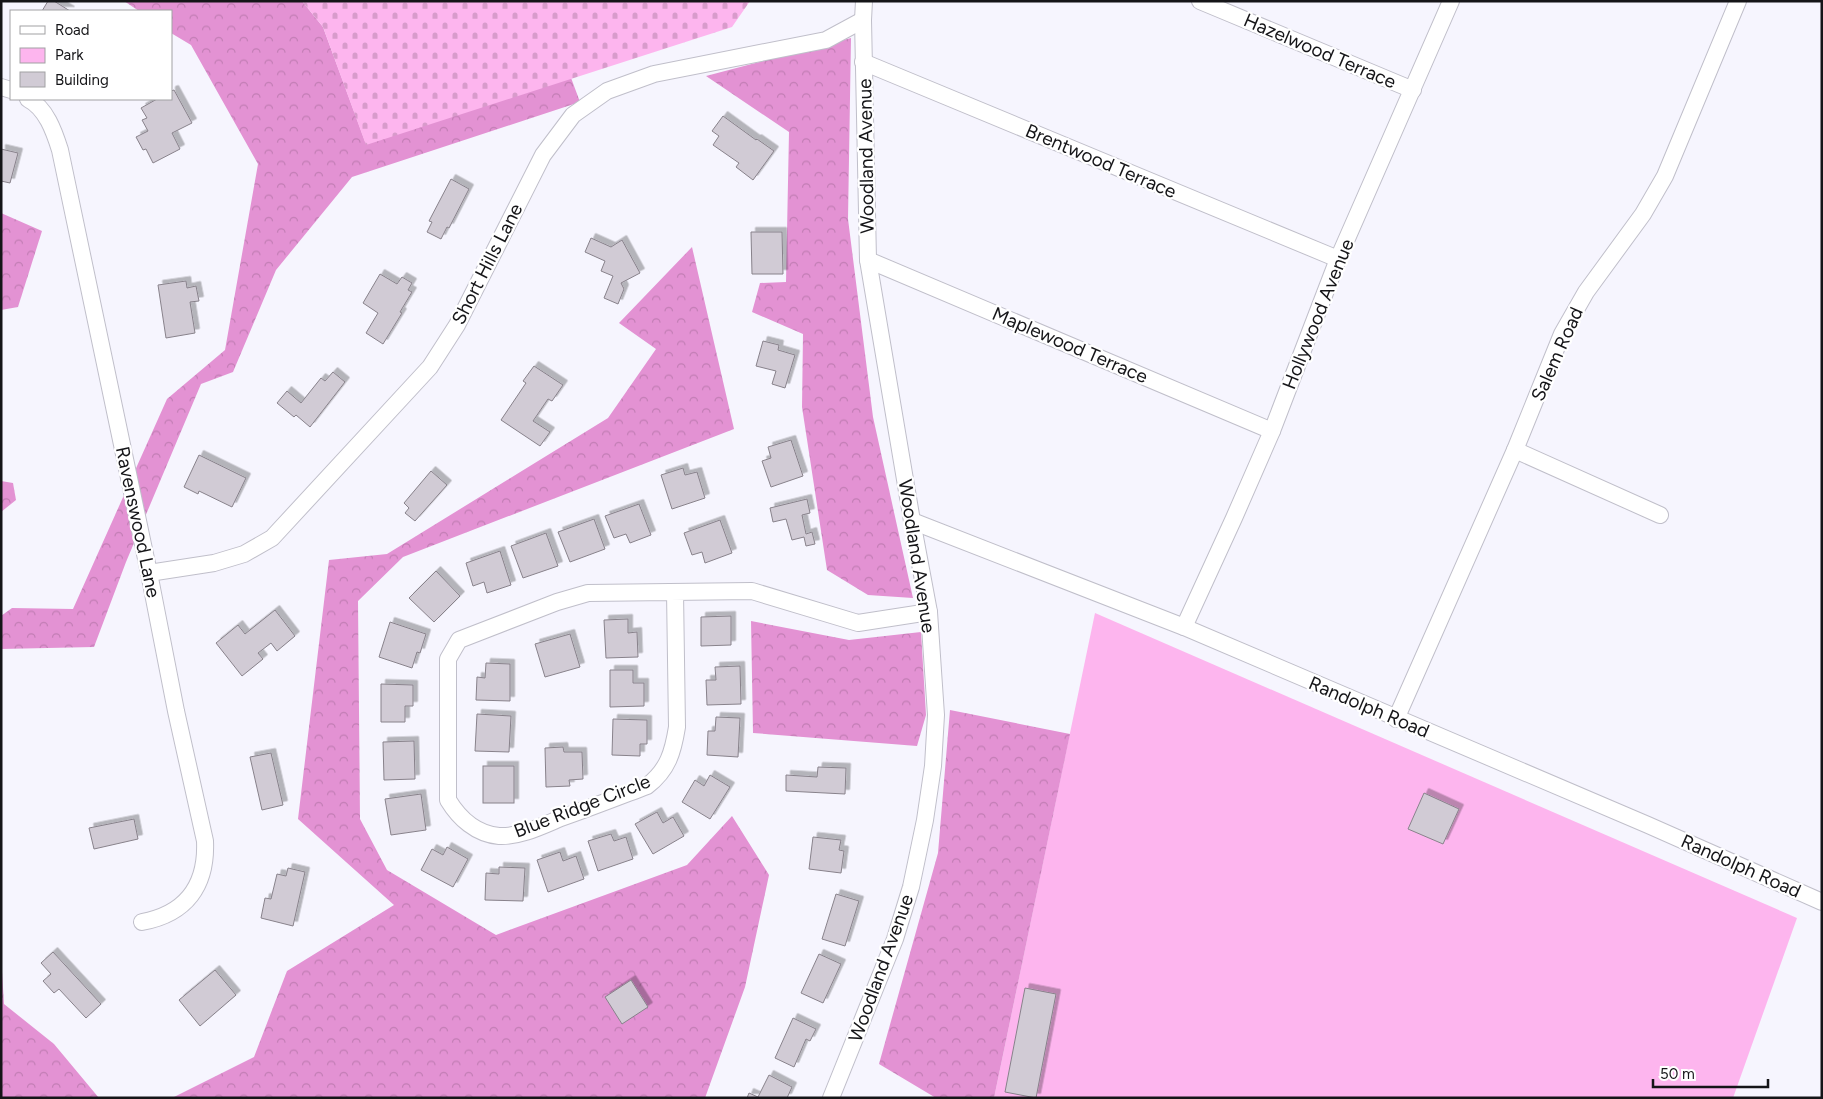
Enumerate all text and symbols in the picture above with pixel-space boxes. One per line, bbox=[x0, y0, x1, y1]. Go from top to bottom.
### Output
street label: Hazelwood Terrace bbox=[1240, 9, 1400, 93]
legend bbox=[10, 10, 172, 100]
text: Road bbox=[55, 21, 90, 39]
text: Park bbox=[55, 46, 84, 64]
text: Building bbox=[55, 71, 109, 89]
street label: Woodland Avenue bbox=[853, 78, 879, 234]
street label: Brentwood Terrace bbox=[1022, 119, 1180, 203]
street label: Short Hills Lane bbox=[447, 200, 527, 328]
street label: Hollywood Avenue bbox=[1277, 235, 1359, 393]
street label: Maplewood Terrace bbox=[989, 302, 1151, 388]
street label: Salem Road bbox=[1526, 303, 1588, 405]
street label: Ravenswood Lane bbox=[111, 444, 165, 600]
street label: Woodland Avenue bbox=[894, 478, 940, 634]
street label: Randolph Road bbox=[1305, 671, 1433, 743]
street label: Blue Ridge Circle bbox=[510, 769, 654, 843]
street label: Randolph Road bbox=[1677, 829, 1805, 903]
street label: Woodland Avenue bbox=[844, 891, 918, 1045]
scale bar bbox=[1653, 1056, 1768, 1088]
text: 50 m bbox=[1660, 1065, 1695, 1083]

